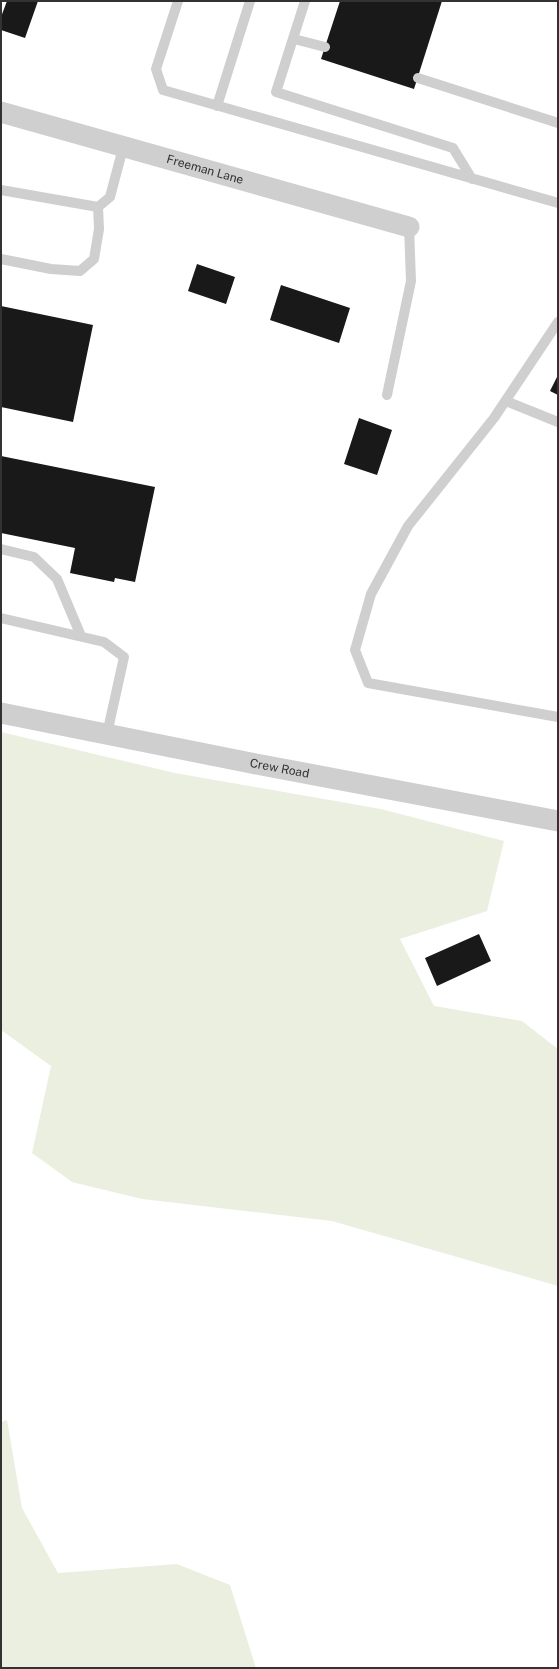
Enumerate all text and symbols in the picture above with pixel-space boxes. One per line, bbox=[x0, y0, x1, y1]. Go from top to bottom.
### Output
street label: Freeman Lane bbox=[165, 152, 245, 187]
street label: Crew Road bbox=[249, 756, 310, 781]

